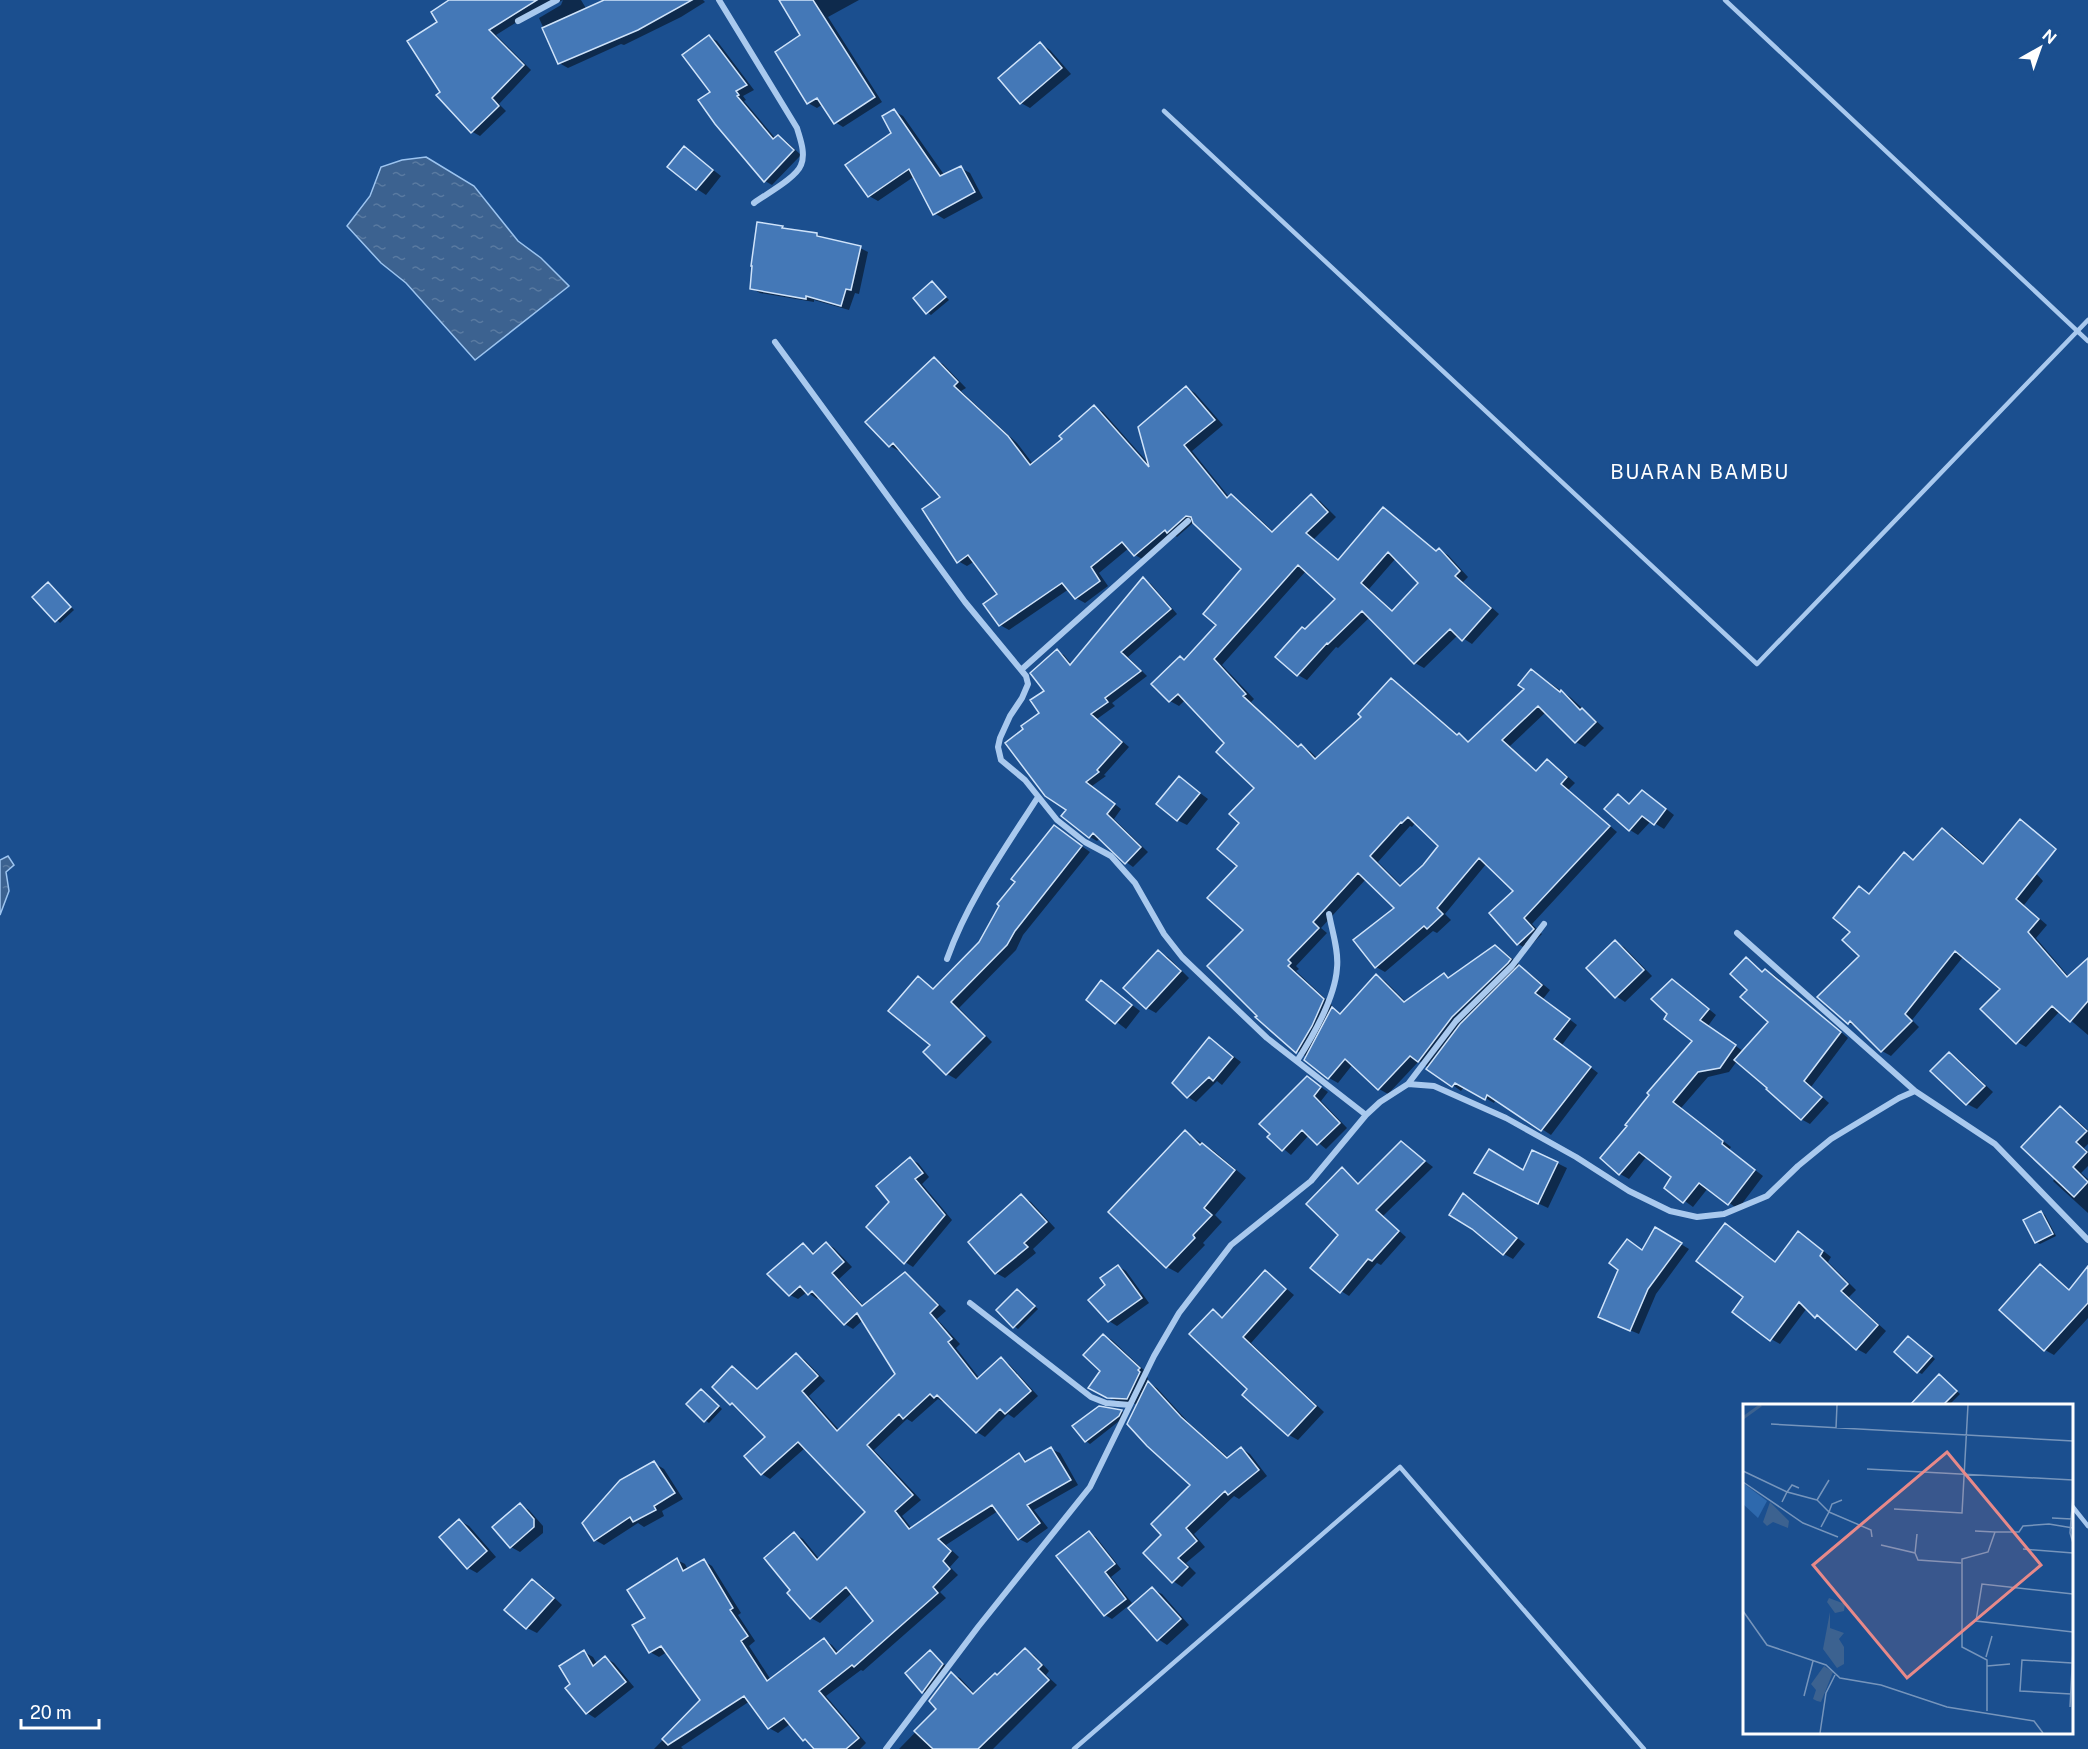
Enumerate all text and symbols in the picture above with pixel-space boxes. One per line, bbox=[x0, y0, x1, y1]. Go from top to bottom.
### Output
north arrow bbox=[2010, 18, 2070, 78]
text: N bbox=[2038, 26, 2060, 48]
district label: BUARAN BAMBU bbox=[1610, 460, 1790, 484]
inset map bbox=[1743, 1404, 2073, 1734]
scale bar bbox=[21, 1692, 99, 1730]
text: 20 m bbox=[30, 1702, 72, 1723]

